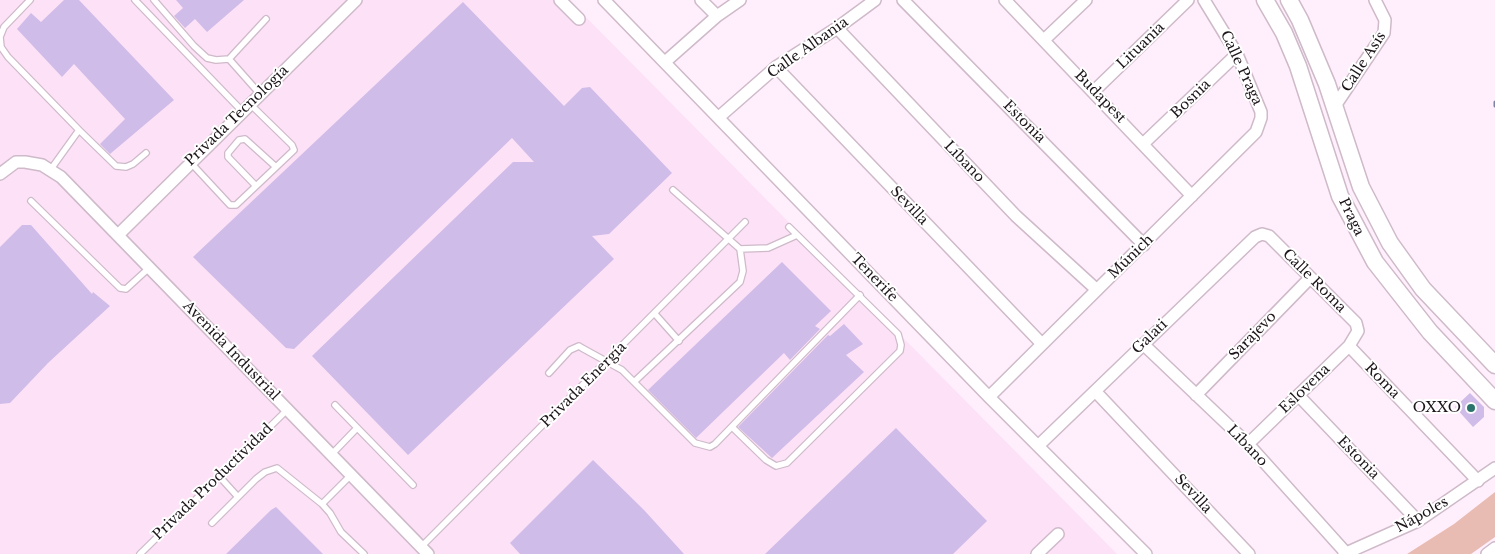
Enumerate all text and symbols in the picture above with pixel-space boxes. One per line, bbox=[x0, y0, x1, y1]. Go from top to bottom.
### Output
street label: Calle Albania bbox=[764, 14, 852, 82]
street label: Lituania bbox=[1114, 19, 1168, 73]
street label: Calle Praga bbox=[1216, 28, 1266, 108]
street label: Calle Asís bbox=[1338, 29, 1390, 95]
street label: Privada Tecnología bbox=[182, 62, 292, 170]
street label: Budapest bbox=[1071, 67, 1129, 127]
street label: Bosnia bbox=[1168, 76, 1214, 122]
street label: Estonia bbox=[999, 97, 1049, 147]
street label: Líbano bbox=[940, 138, 988, 186]
street label: Sevilla bbox=[887, 183, 931, 229]
street label: Praga bbox=[1335, 195, 1367, 239]
street label: Múnich bbox=[1105, 232, 1157, 282]
street label: Calle Roma bbox=[1279, 246, 1349, 316]
street label: Tenerife bbox=[847, 250, 901, 306]
street label: Avenida Industrial bbox=[179, 298, 283, 404]
street label: Sarajevo bbox=[1226, 308, 1280, 364]
street label: Galati bbox=[1129, 316, 1171, 358]
street label: Privada Energía bbox=[538, 339, 630, 431]
street label: Roma bbox=[1361, 360, 1403, 402]
street label: Eslovena bbox=[1276, 361, 1334, 417]
place label: OXXO bbox=[1413, 400, 1461, 416]
marker: OXXO bbox=[1465, 402, 1477, 414]
street label: Privada Productividad bbox=[150, 420, 276, 544]
street label: Líbano bbox=[1223, 422, 1271, 470]
street label: Estonia bbox=[1333, 433, 1383, 483]
street label: Sevilla bbox=[1171, 471, 1215, 517]
street label: Nápoles bbox=[1393, 494, 1451, 536]

